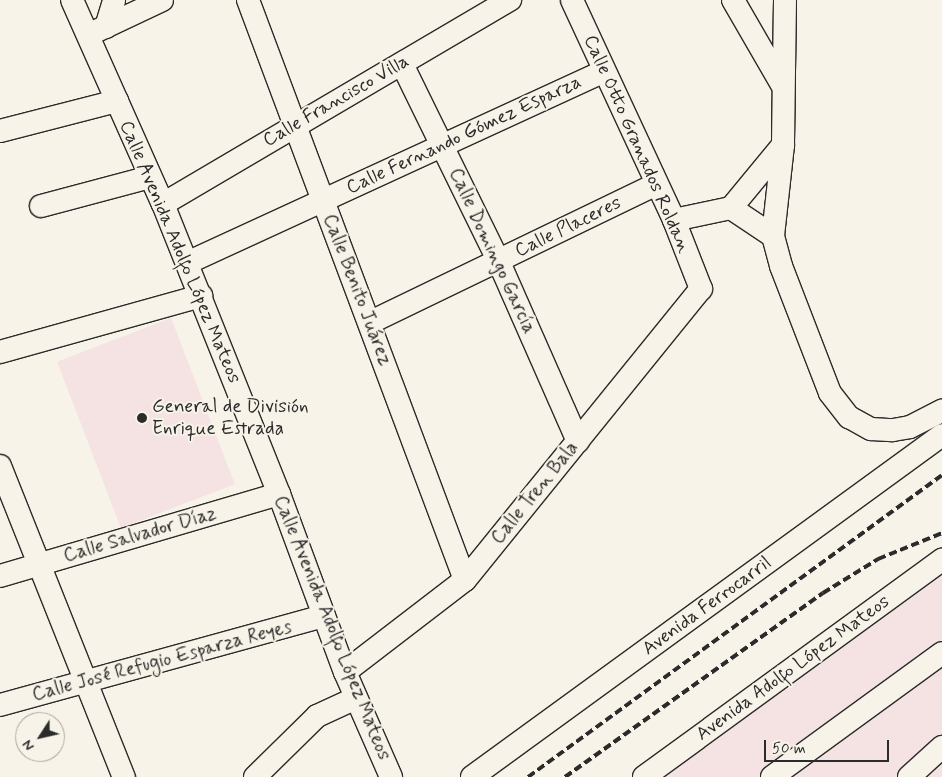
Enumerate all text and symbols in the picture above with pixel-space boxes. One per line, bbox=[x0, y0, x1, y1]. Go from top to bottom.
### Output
street label: Calle Otto Granados Roldan bbox=[580, 36, 694, 252]
street label: Calle Francisco Villa bbox=[260, 50, 412, 152]
street label: Calle Fernando Gómez Esparza bbox=[344, 71, 584, 199]
street label: Calle Avenida Adolfo López Mateos bbox=[116, 121, 244, 383]
street label: Calle Domingo García bbox=[444, 166, 540, 336]
street label: Calle Placeres bbox=[513, 192, 623, 262]
street label: Calle Benito Juárez bbox=[318, 212, 396, 368]
place label: General de División Enrique Estrada bbox=[152, 396, 306, 440]
marker: General de División Enrique Estrada bbox=[136, 412, 148, 424]
street label: Calle Tren Bala bbox=[486, 437, 584, 549]
street label: Calle Avenida Adolfo López Mateos bbox=[270, 496, 394, 760]
street label: Calle Salvador Díaz bbox=[63, 503, 217, 567]
street label: Avenida Ferrocarril bbox=[638, 551, 776, 661]
street label: Avenida Adolfo López Mateos bbox=[693, 591, 893, 745]
street label: Calle José Refugio Esparza Reyes bbox=[30, 616, 294, 706]
north arrow bbox=[15, 712, 65, 762]
scale bar bbox=[767, 730, 892, 762]
text: N bbox=[18, 736, 39, 754]
text: 50 m bbox=[772, 739, 806, 759]

